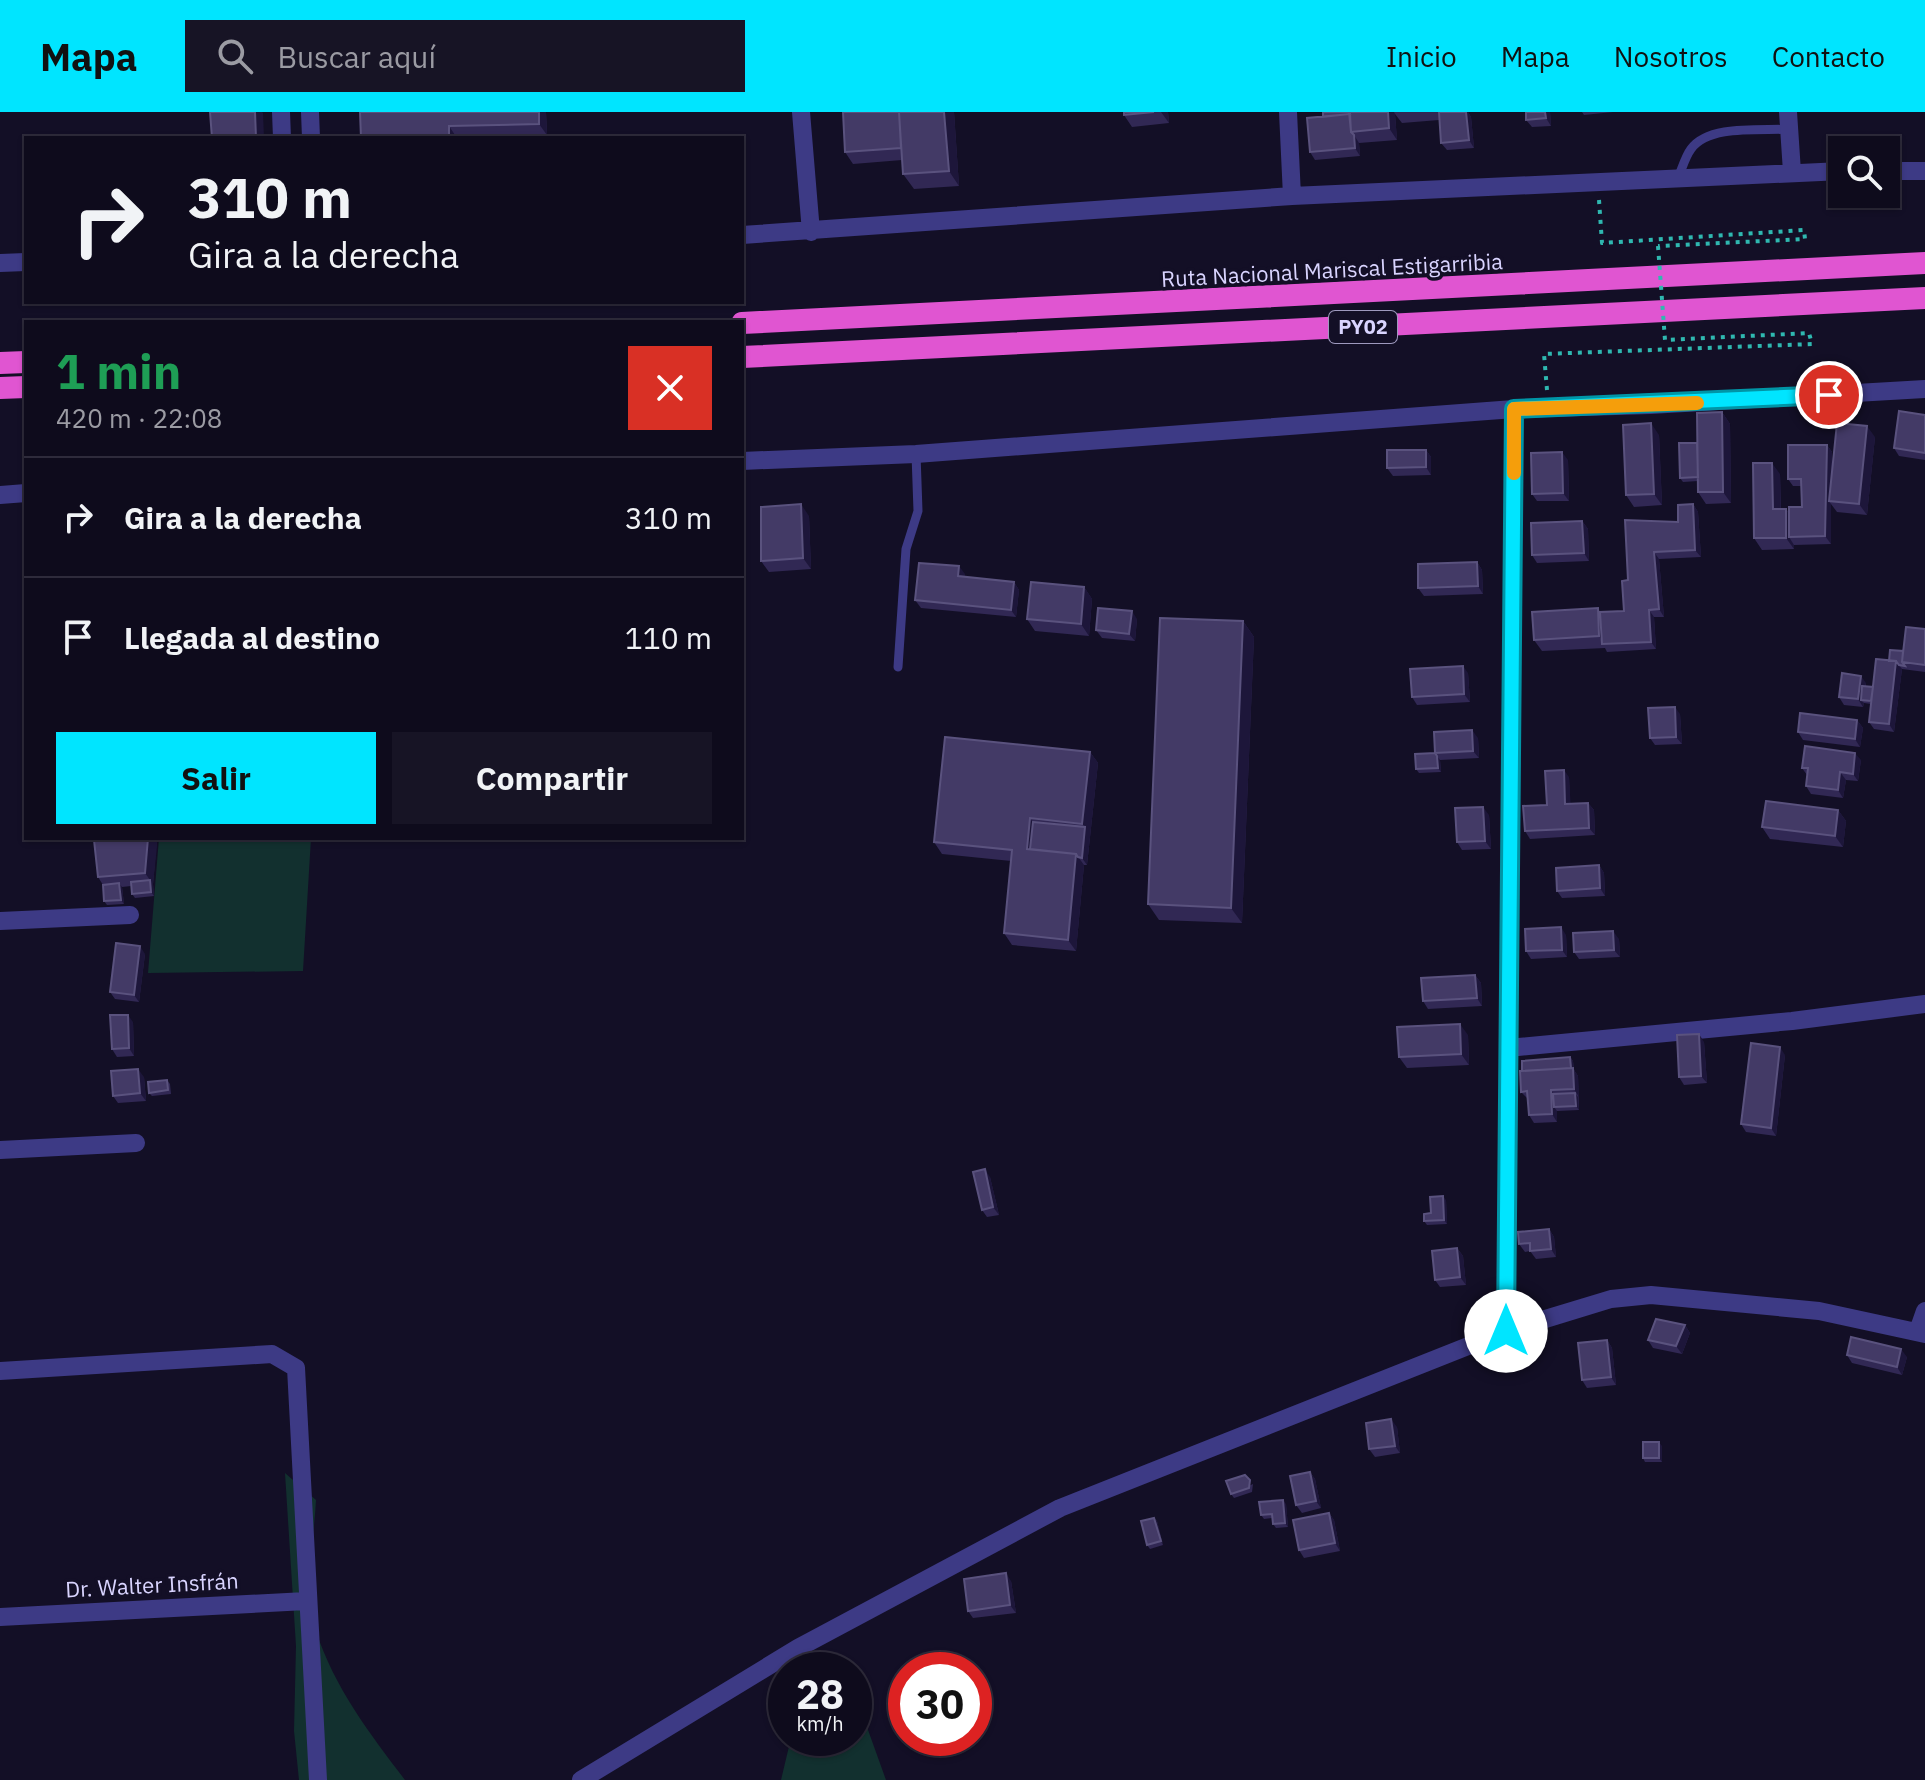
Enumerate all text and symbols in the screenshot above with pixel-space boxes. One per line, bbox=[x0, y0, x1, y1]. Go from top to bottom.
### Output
search box bbox=[185, 20, 745, 92]
text: Mapa bbox=[40, 32, 137, 81]
icon: search bbox=[213, 34, 257, 78]
text: Buscar aquí bbox=[277, 37, 436, 76]
text: Inicio bbox=[1386, 38, 1457, 75]
text: Mapa bbox=[1501, 38, 1570, 75]
text: Nosotros bbox=[1614, 38, 1728, 75]
text: Contacto bbox=[1772, 38, 1885, 75]
map controls bbox=[1828, 136, 1900, 208]
button: search bbox=[1828, 136, 1900, 208]
text: 310 m bbox=[188, 161, 352, 233]
icon: right bbox=[56, 168, 160, 272]
text: Gira a la derecha bbox=[188, 231, 459, 278]
street label: Ruta Nacional Mariscal Estigarribia bbox=[1160, 246, 1504, 293]
road number: PY02 bbox=[1329, 311, 1397, 343]
text: 1 min bbox=[56, 340, 181, 402]
button: close bbox=[628, 346, 712, 430]
pin bbox=[1795, 361, 1863, 429]
icon: arrive bbox=[1807, 373, 1851, 417]
text: 420 m · 22:08 bbox=[56, 401, 222, 435]
icon: right bbox=[56, 495, 100, 539]
text: Gira a la derecha bbox=[124, 498, 362, 537]
text: 310 m bbox=[625, 498, 712, 537]
icon: arrive bbox=[56, 615, 100, 659]
text: Llegada al destino bbox=[124, 618, 380, 657]
text: 110 m bbox=[625, 618, 712, 657]
button: Salir bbox=[56, 732, 376, 824]
button: Compartir bbox=[392, 732, 712, 824]
position arrow bbox=[1464, 1289, 1548, 1373]
street label: Dr. Walter Insfrán bbox=[65, 1565, 239, 1604]
speed limit sign: 30 bbox=[888, 1652, 992, 1756]
text: 28 bbox=[796, 1668, 844, 1720]
text: km/h bbox=[796, 1710, 844, 1737]

